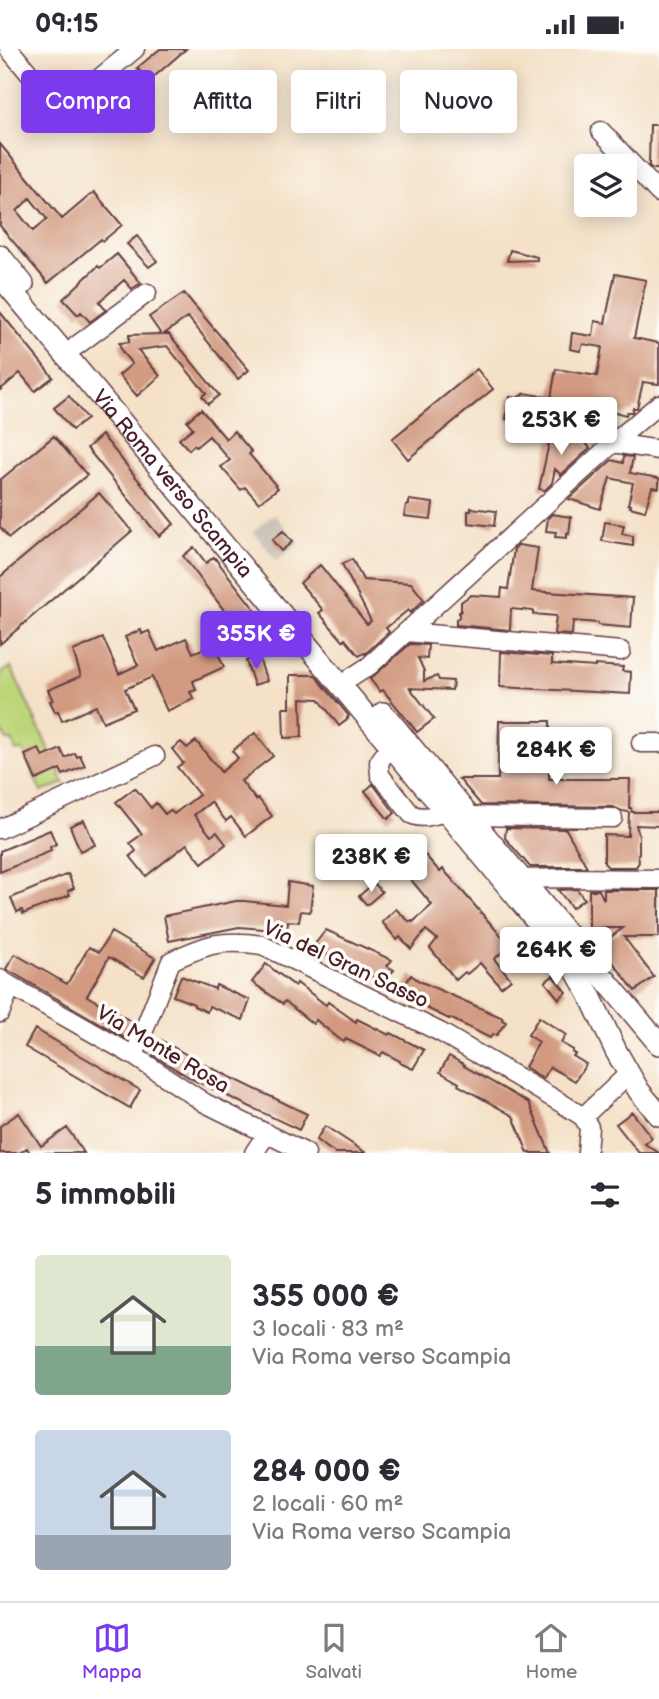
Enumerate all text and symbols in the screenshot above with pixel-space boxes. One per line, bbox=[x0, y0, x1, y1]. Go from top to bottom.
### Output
text: 09:15 bbox=[35, 9, 99, 40]
chip: Compra bbox=[21, 70, 155, 133]
chip: Affitta bbox=[169, 70, 277, 133]
chip: Filtri bbox=[291, 70, 386, 133]
chip: Nuovo bbox=[400, 70, 517, 133]
map controls bbox=[574, 154, 637, 217]
button: layers bbox=[574, 154, 637, 217]
street label: Via Roma verso Scampia bbox=[87, 385, 258, 583]
pin: 253K € bbox=[504, 397, 618, 457]
text: 253K € bbox=[521, 406, 601, 434]
pin: 355K € bbox=[199, 611, 313, 671]
text: 355K € bbox=[216, 620, 296, 648]
pin: 284K € bbox=[499, 727, 613, 787]
text: 284K € bbox=[516, 736, 596, 764]
pin: 238K € bbox=[314, 835, 428, 894]
text: 238K € bbox=[331, 843, 411, 871]
street label: Via del Gran Sasso bbox=[259, 915, 432, 1014]
pin: 264K € bbox=[499, 927, 613, 987]
text: 264K € bbox=[516, 936, 596, 964]
street label: Via Monte Rosa bbox=[92, 1000, 234, 1099]
icon: filters bbox=[586, 1176, 624, 1214]
text: 5 immobili bbox=[35, 1177, 176, 1213]
text: 355 000 € bbox=[252, 1279, 399, 1315]
icon: home bbox=[91, 1283, 175, 1367]
text: 3 locali · 83 m² bbox=[252, 1315, 404, 1343]
text: Via Roma verso Scampia bbox=[252, 1343, 511, 1371]
text: 284 000 € bbox=[252, 1454, 401, 1490]
icon: home bbox=[91, 1458, 175, 1542]
text: 2 locali · 60 m² bbox=[252, 1490, 403, 1518]
text: Via Roma verso Scampia bbox=[252, 1518, 511, 1546]
tab: Mappa bbox=[82, 1619, 142, 1684]
tab: Salvati bbox=[305, 1619, 362, 1684]
tab: Home bbox=[525, 1619, 577, 1684]

